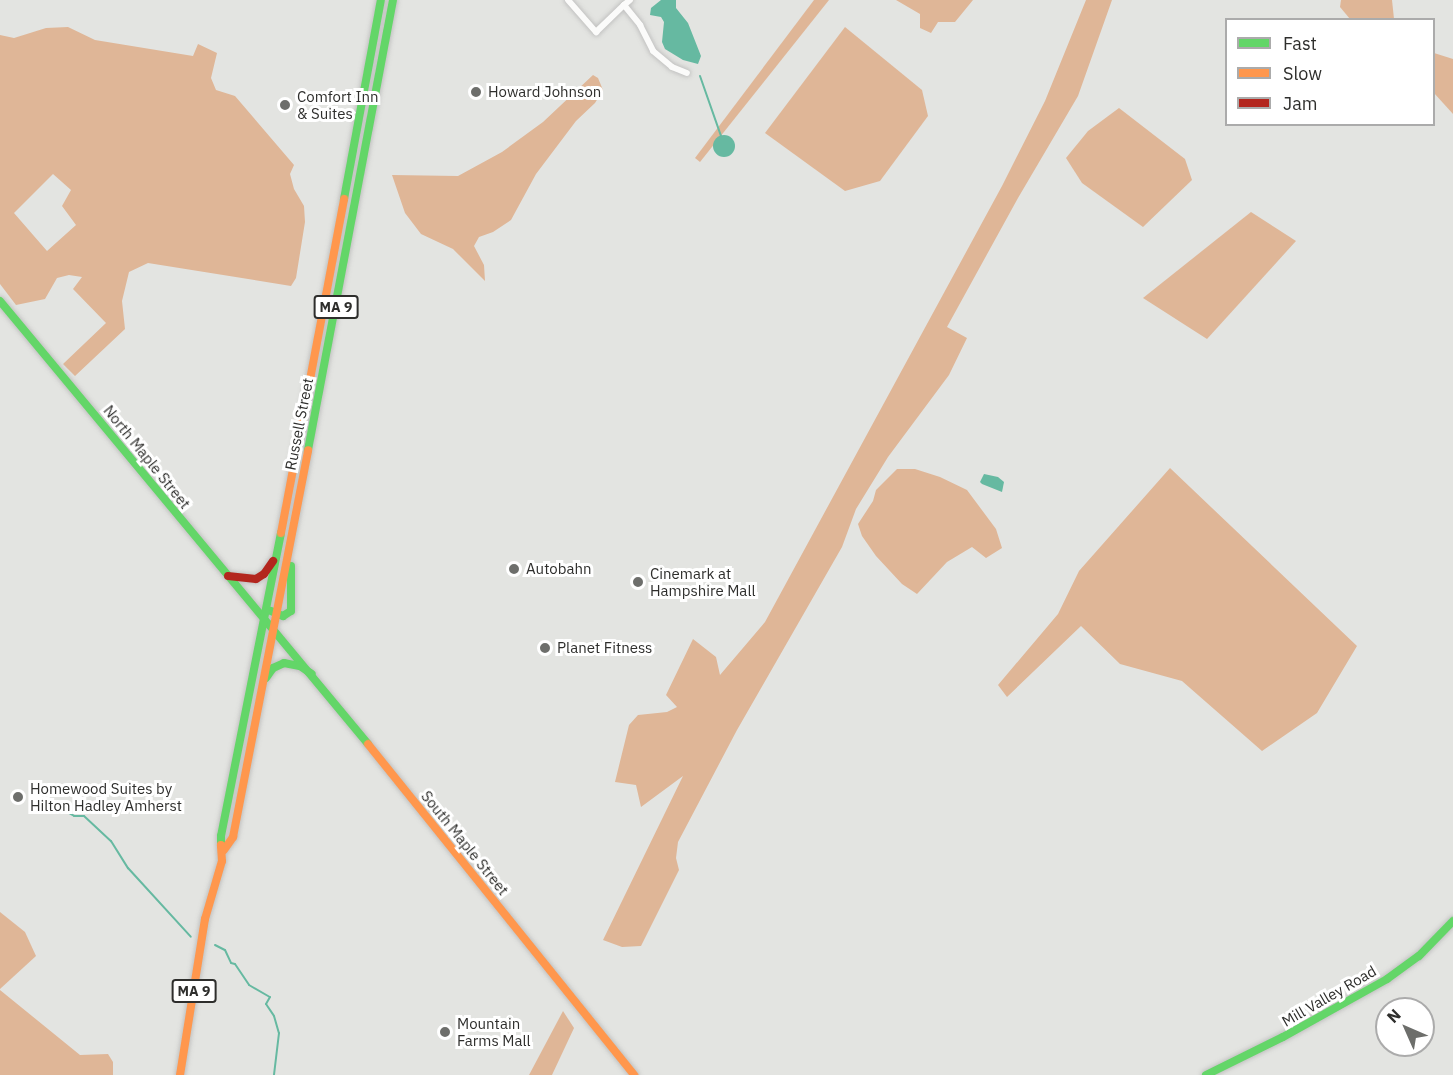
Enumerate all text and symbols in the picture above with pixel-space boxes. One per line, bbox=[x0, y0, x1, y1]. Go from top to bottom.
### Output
legend bbox=[1225, 18, 1435, 126]
text: Fast bbox=[1283, 32, 1317, 55]
text: Slow bbox=[1283, 62, 1322, 85]
place label: Howard Johnson bbox=[488, 83, 601, 101]
marker: Howard Johnson bbox=[469, 85, 483, 99]
place label: Comfort Inn & Suites bbox=[297, 87, 378, 122]
text: Jam bbox=[1283, 92, 1318, 115]
marker: Comfort Inn & Suites bbox=[278, 98, 292, 112]
road number: MA 9 bbox=[314, 296, 358, 318]
street label: Russell Street bbox=[281, 376, 317, 472]
street label: North Maple Street bbox=[100, 402, 194, 512]
place label: Autobahn bbox=[526, 560, 591, 578]
marker: Autobahn bbox=[507, 562, 521, 576]
place label: Cinemark at Hampshire Mall bbox=[650, 564, 755, 599]
marker: Cinemark at Hampshire Mall bbox=[631, 575, 645, 589]
place label: Planet Fitness bbox=[557, 639, 652, 657]
marker: Planet Fitness bbox=[538, 641, 552, 655]
place label: Homewood Suites by Hilton Hadley Amherst bbox=[30, 779, 182, 814]
street label: South Maple Street bbox=[417, 787, 513, 899]
marker: Homewood Suites by Hilton Hadley Amherst bbox=[11, 790, 25, 804]
street label: Mill Valley Road bbox=[1279, 962, 1379, 1030]
road number: MA 9 bbox=[172, 980, 216, 1002]
north arrow bbox=[1375, 997, 1435, 1057]
text: N bbox=[1383, 1005, 1405, 1027]
place label: Mountain Farms Mall bbox=[457, 1014, 531, 1049]
marker: Mountain Farms Mall bbox=[438, 1025, 452, 1039]

